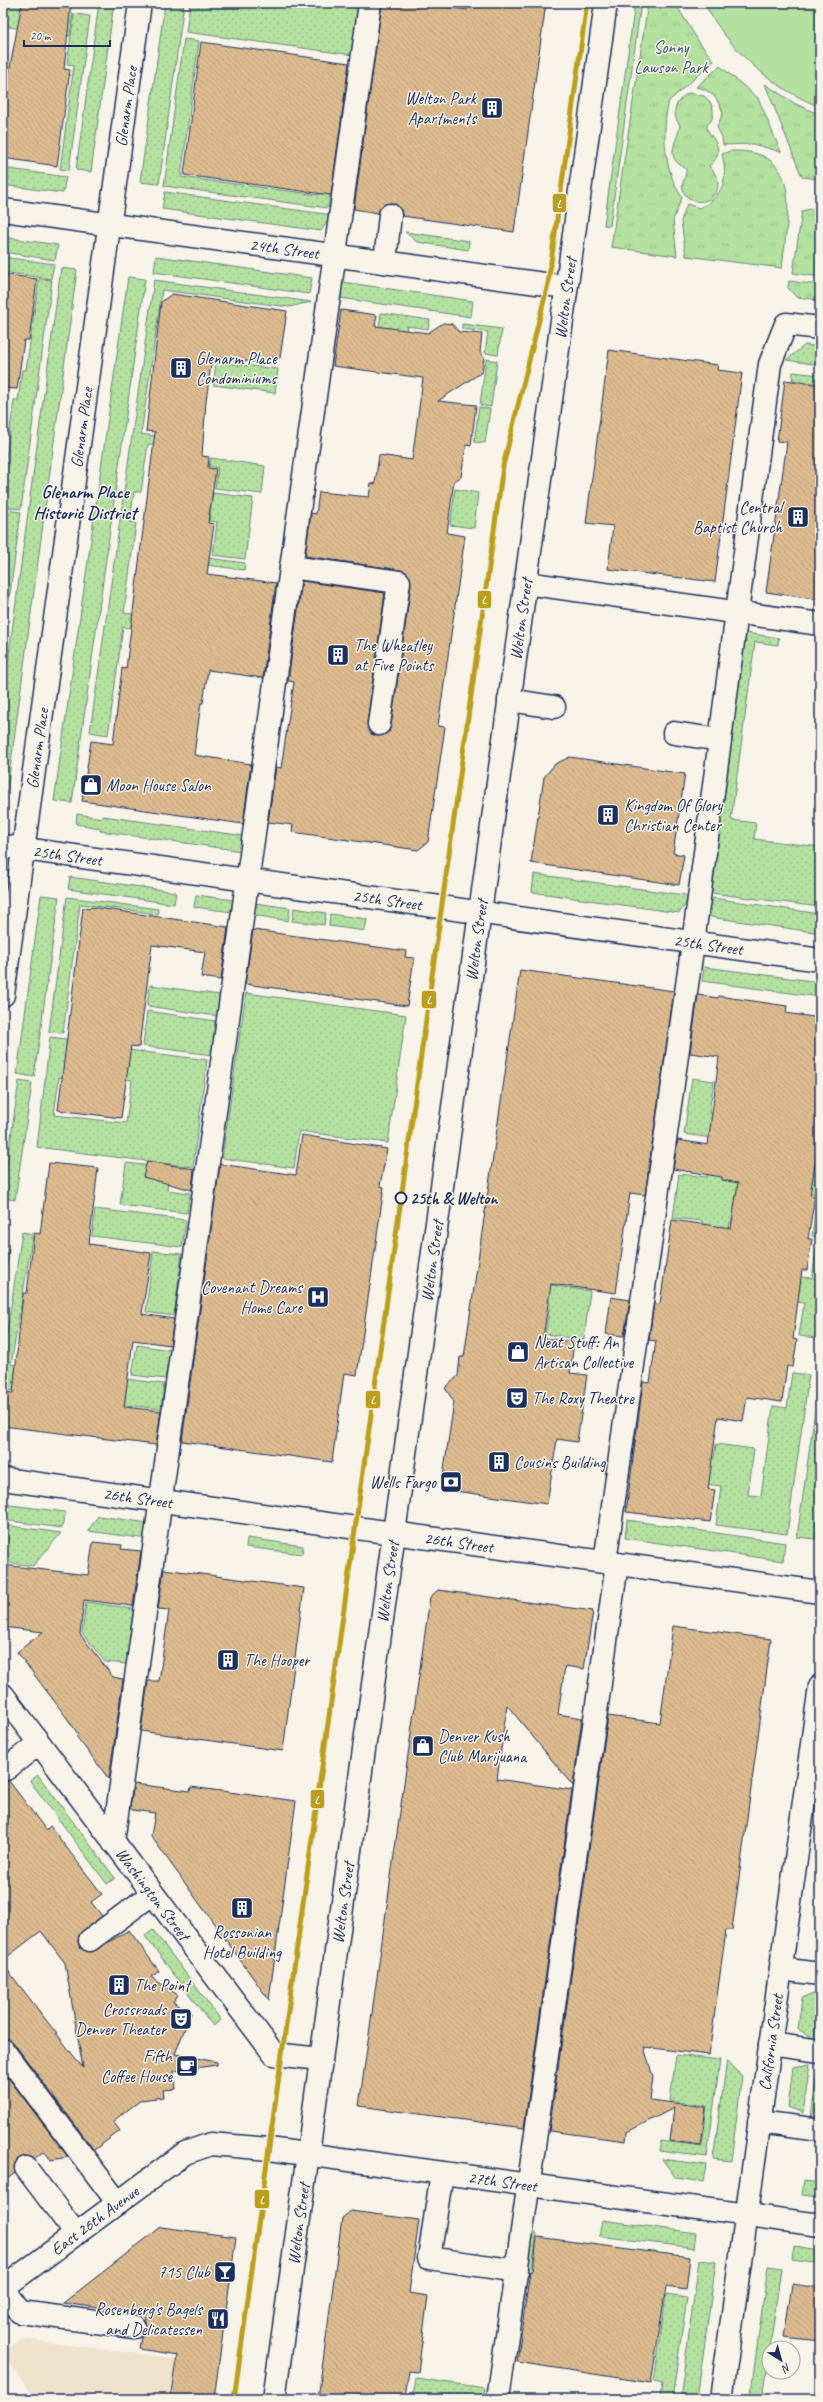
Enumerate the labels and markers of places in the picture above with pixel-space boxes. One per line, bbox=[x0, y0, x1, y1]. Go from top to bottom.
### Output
place label: Welton Park Apartments bbox=[405, 88, 478, 129]
building icon: Welton Park Apartments bbox=[479, 95, 505, 121]
place label: Glenarm Place Condominiums bbox=[196, 348, 279, 389]
building icon: Glenarm Place Condominiums bbox=[168, 355, 194, 381]
place label: Central Baptist Church bbox=[693, 497, 785, 538]
building icon: Central Baptist Church bbox=[785, 504, 811, 530]
place label: The Wheatley at Five Points bbox=[354, 635, 434, 676]
building icon: The Wheatley at Five Points bbox=[325, 642, 351, 668]
shop icon: Moon House Salon bbox=[78, 772, 104, 798]
place label: Moon House Salon bbox=[106, 775, 212, 796]
place label: Kingdom Of Glory Christian Center bbox=[624, 795, 724, 836]
building icon: Kingdom Of Glory Christian Center bbox=[595, 802, 621, 828]
place label: 25th & Welton bbox=[410, 1188, 498, 1209]
marker: 25th & Welton bbox=[394, 1191, 408, 1205]
place label: Covenant Dreams Home Care bbox=[201, 1277, 304, 1318]
hospital icon: Covenant Dreams Home Care bbox=[305, 1284, 331, 1310]
place label: Neat Stuff: An Artisan Collective bbox=[534, 1332, 634, 1373]
shop icon: Neat Stuff: An Artisan Collective bbox=[505, 1339, 531, 1365]
theatre icon: The Roxy Theatre bbox=[504, 1385, 530, 1411]
place label: The Roxy Theatre bbox=[532, 1388, 635, 1409]
building icon: Cousins Building bbox=[486, 1449, 512, 1475]
place label: Cousins Building bbox=[514, 1452, 607, 1473]
bank icon: Wells Fargo bbox=[438, 1469, 464, 1495]
place label: Wells Fargo bbox=[370, 1472, 437, 1493]
building icon: The Hooper bbox=[215, 1647, 241, 1673]
place label: The Hooper bbox=[244, 1650, 311, 1671]
place label: Denver Kush Club Marijuana bbox=[438, 1726, 528, 1767]
shop icon: Denver Kush Club Marijuana bbox=[410, 1733, 436, 1759]
building icon: Rossonian Hotel Building bbox=[229, 1895, 255, 1921]
place label: Rossonian Hotel Building bbox=[203, 1922, 282, 1963]
building icon: The Point bbox=[106, 1972, 132, 1998]
place label: The Point bbox=[134, 1975, 192, 1996]
place label: Crossroads Denver Theater bbox=[75, 1999, 168, 2040]
theatre icon: Crossroads Denver Theater bbox=[168, 2006, 194, 2032]
place label: Fifth Coffee House bbox=[101, 2046, 173, 2087]
cafe icon: Fifth Coffee House bbox=[174, 2053, 200, 2079]
bar icon: 715 Club bbox=[212, 2259, 238, 2285]
place label: 715 Club bbox=[158, 2262, 212, 2283]
place label: Rosenberg's Bagels and Delicatessen bbox=[95, 2299, 204, 2340]
restaurant icon: Rosenberg's Bagels and Delicatessen bbox=[205, 2306, 231, 2332]

